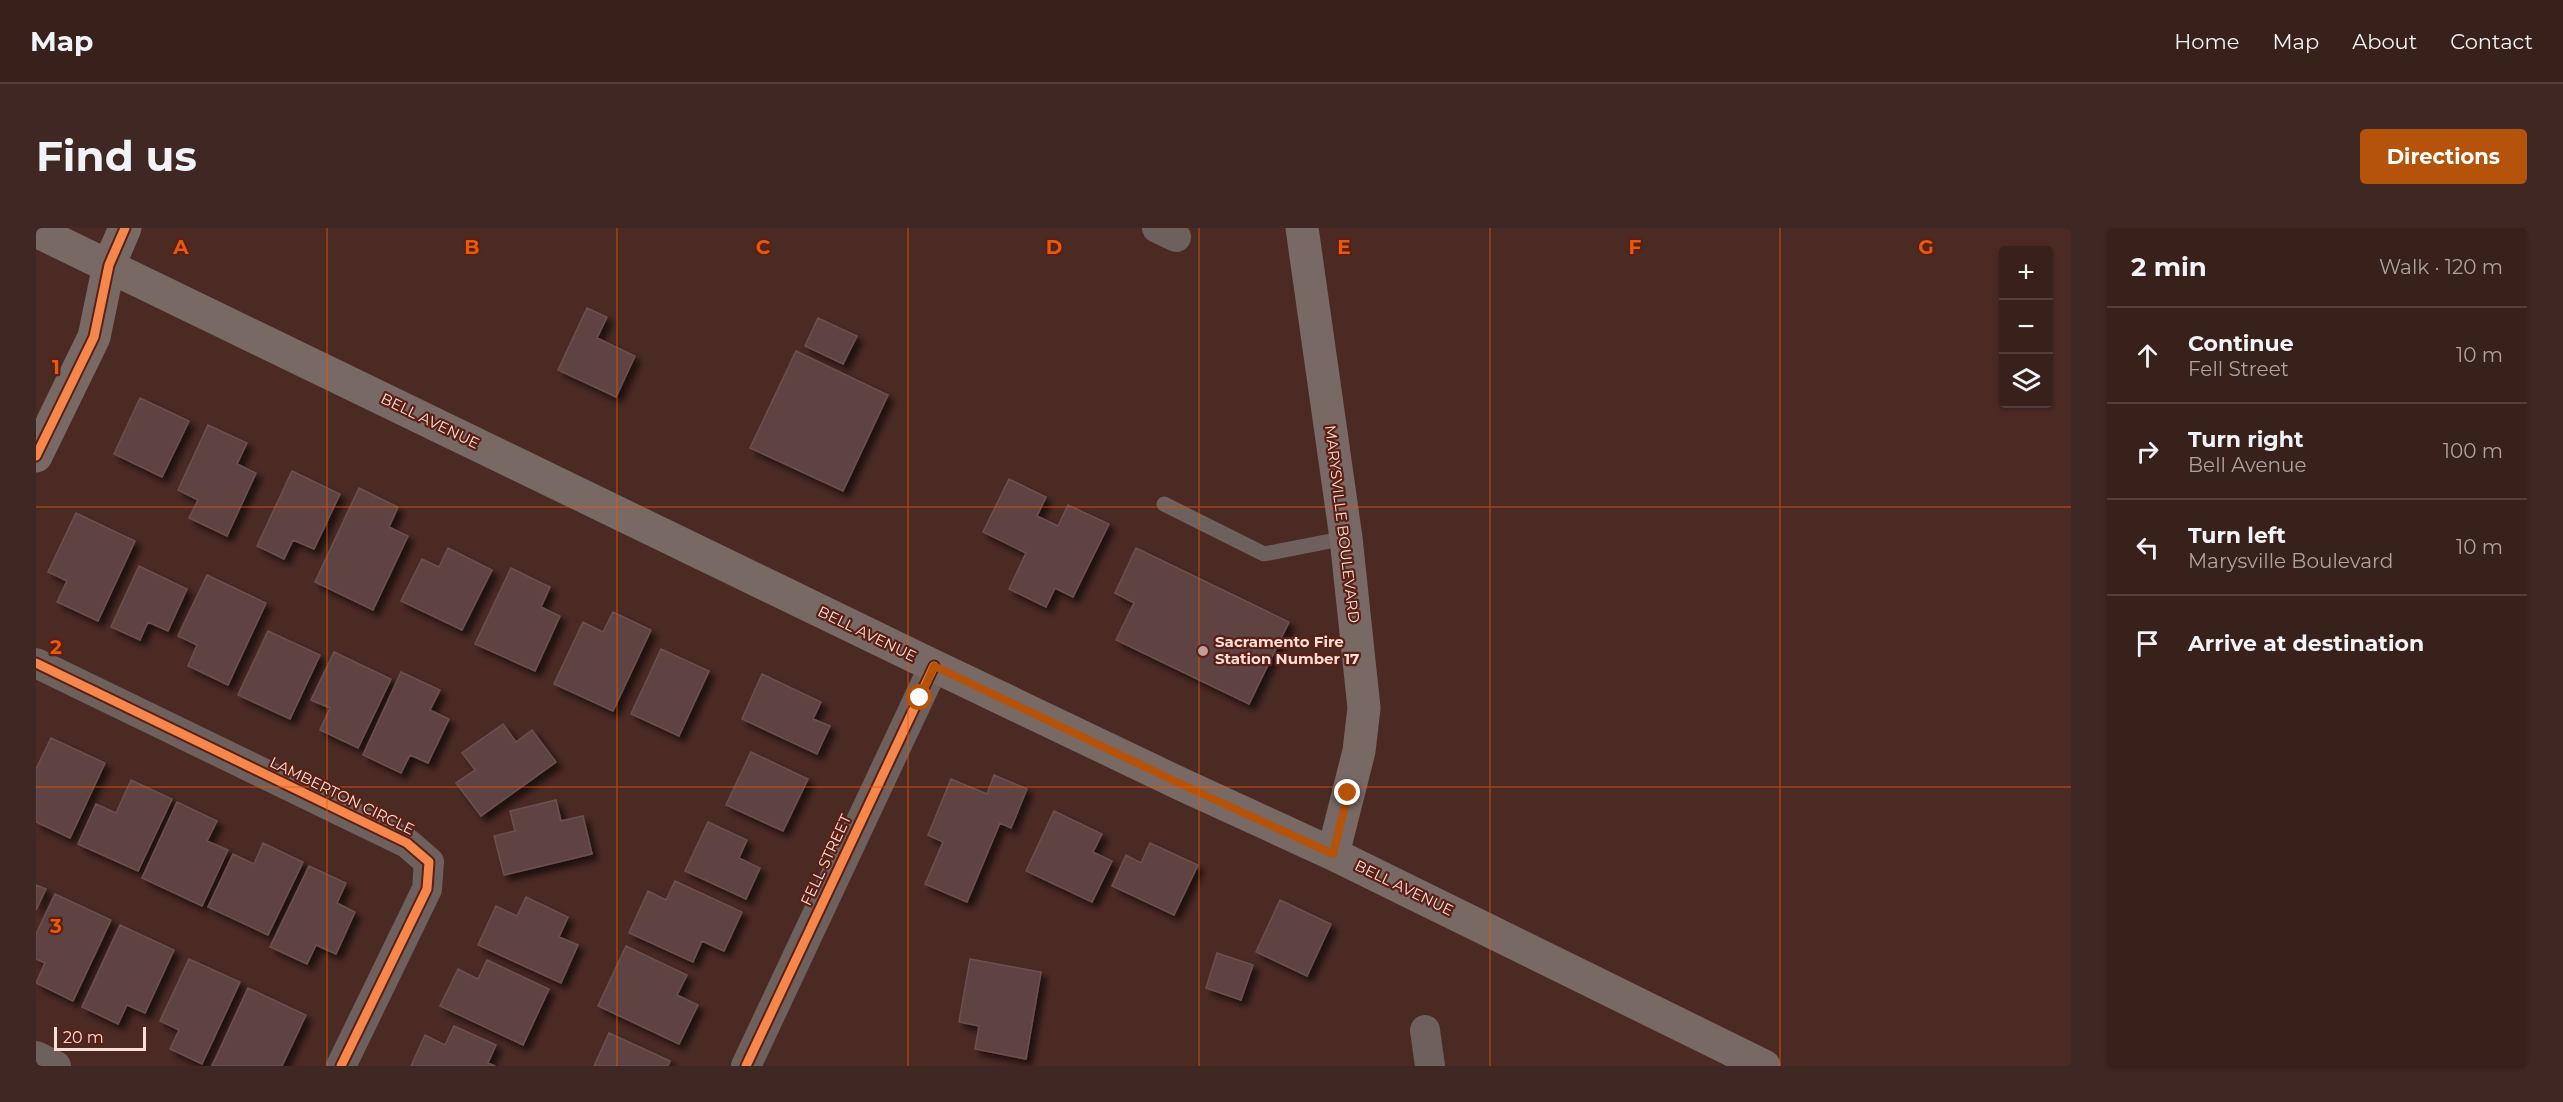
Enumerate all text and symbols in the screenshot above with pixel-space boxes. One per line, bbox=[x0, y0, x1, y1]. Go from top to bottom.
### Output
text: Map bbox=[30, 24, 93, 58]
text: Home bbox=[2174, 29, 2239, 54]
text: Map bbox=[2272, 29, 2319, 54]
text: About bbox=[2352, 29, 2417, 54]
text: Contact bbox=[2450, 29, 2533, 54]
button: Directions bbox=[2360, 129, 2527, 184]
text: Find us bbox=[36, 130, 197, 182]
text: A bbox=[172, 235, 189, 259]
text: B bbox=[464, 235, 480, 259]
text: C bbox=[756, 235, 771, 259]
text: D bbox=[1046, 235, 1062, 259]
text: E bbox=[1337, 235, 1351, 259]
text: F bbox=[1629, 235, 1642, 259]
text: G bbox=[1918, 235, 1934, 259]
map controls bbox=[1999, 246, 2053, 408]
button: + bbox=[1999, 246, 2053, 300]
text: 2 min bbox=[2131, 251, 2207, 283]
text: Walk · 120 m bbox=[2379, 255, 2503, 279]
button: − bbox=[1999, 300, 2053, 354]
text: Continue bbox=[2188, 330, 2294, 357]
icon: ahead bbox=[2131, 339, 2164, 372]
text: 10 m bbox=[2456, 343, 2503, 367]
button: layers bbox=[1999, 354, 2053, 408]
text: 1 bbox=[52, 355, 60, 379]
text: Fell Street bbox=[2188, 357, 2289, 381]
street label: BELL AVENUE bbox=[378, 388, 483, 453]
street label: MARYSVILLE BOULEVARD bbox=[1321, 424, 1364, 624]
text: Turn right bbox=[2188, 426, 2303, 453]
icon: right bbox=[2131, 435, 2164, 468]
text: 100 m bbox=[2443, 439, 2503, 463]
text: Bell Avenue bbox=[2188, 453, 2307, 477]
text: Turn left bbox=[2188, 522, 2286, 549]
icon: left bbox=[2131, 531, 2164, 564]
text: 10 m bbox=[2456, 535, 2503, 559]
text: Marysville Boulevard bbox=[2188, 549, 2393, 573]
street label: BELL AVENUE bbox=[815, 601, 920, 666]
icon: arrive bbox=[2131, 627, 2164, 660]
text: Arrive at destination bbox=[2188, 630, 2424, 657]
place label: Sacramento Fire Station Number 17 bbox=[1215, 632, 1359, 668]
text: 2 bbox=[50, 635, 62, 659]
marker: Sacramento Fire Station Number 17 bbox=[1196, 644, 1210, 658]
route start bbox=[906, 684, 932, 710]
street label: LAMBERTON CIRCLE bbox=[267, 752, 418, 839]
route end bbox=[1334, 779, 1360, 805]
street label: FELL STREET bbox=[796, 811, 855, 908]
street label: BELL AVENUE bbox=[1352, 855, 1457, 920]
text: 3 bbox=[49, 914, 62, 938]
scale bar bbox=[54, 1024, 146, 1052]
text: 20 m bbox=[63, 1028, 104, 1047]

